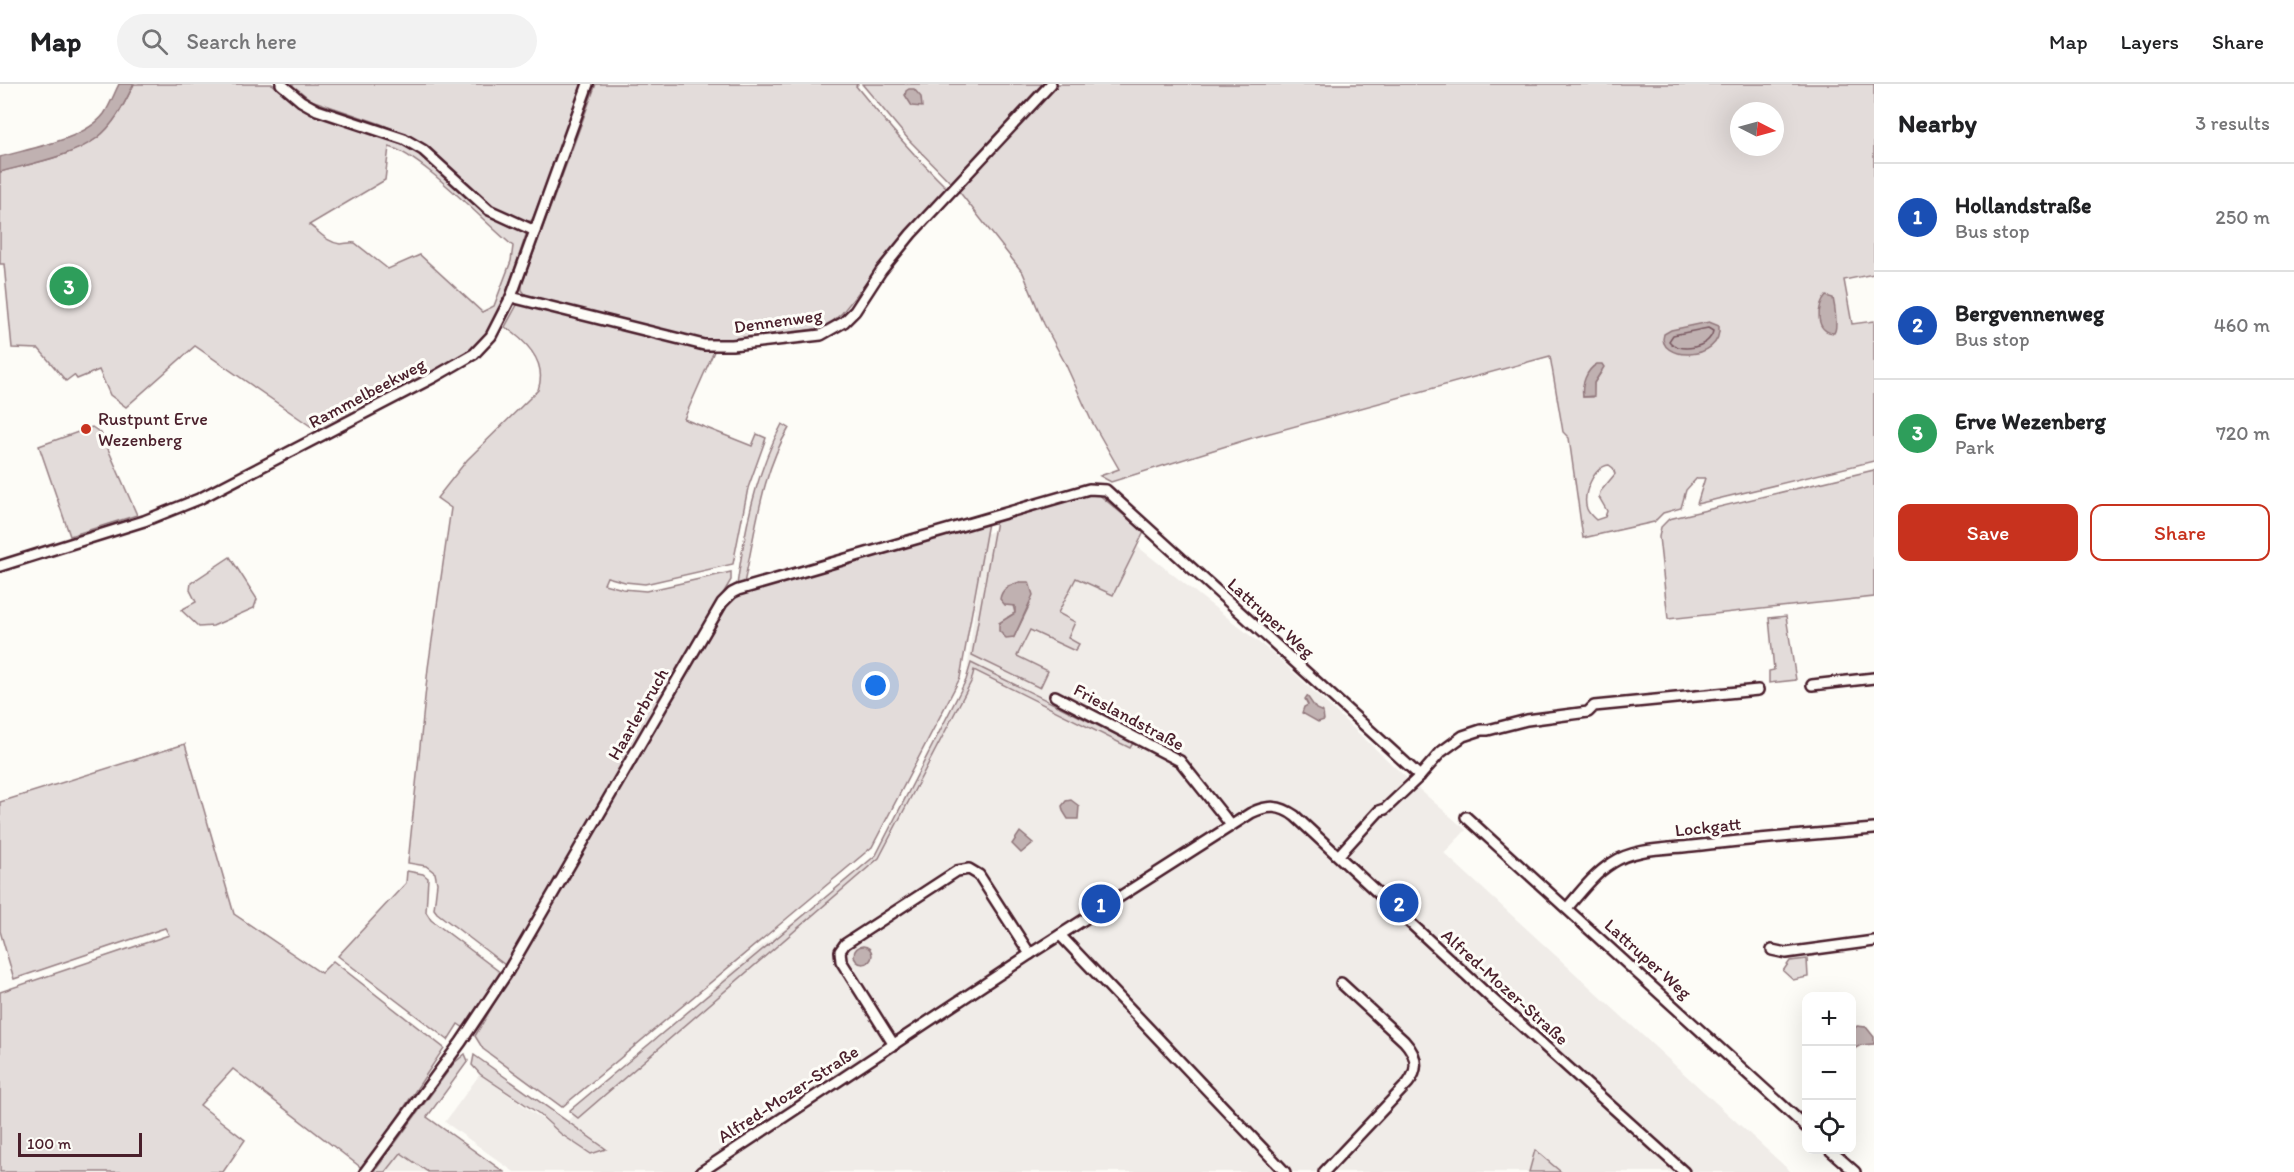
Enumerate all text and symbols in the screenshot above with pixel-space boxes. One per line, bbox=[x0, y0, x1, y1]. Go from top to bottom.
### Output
search box bbox=[117, 14, 537, 68]
text: Map bbox=[30, 24, 81, 58]
icon: search bbox=[138, 25, 171, 58]
text: Search here bbox=[186, 28, 297, 55]
text: Map bbox=[2049, 29, 2088, 54]
text: Layers bbox=[2121, 29, 2179, 54]
text: Share bbox=[2212, 29, 2264, 54]
north arrow bbox=[1730, 102, 1784, 156]
text: Nearby bbox=[1898, 107, 1977, 139]
text: 3 results bbox=[2195, 111, 2270, 135]
text: Hollandstraße bbox=[1955, 192, 2092, 219]
text: 1 bbox=[1913, 205, 1922, 229]
text: 250 m bbox=[2215, 205, 2270, 229]
text: Bus stop bbox=[1955, 219, 2030, 243]
pin: 3 bbox=[50, 264, 88, 308]
text: Bergvennenweg bbox=[1955, 300, 2104, 327]
street label: Dennenweg bbox=[732, 304, 824, 338]
text: 2 bbox=[1912, 313, 1923, 337]
text: 460 m bbox=[2214, 313, 2270, 337]
text: Bus stop bbox=[1955, 327, 2030, 351]
street label: Rammelbeekweg bbox=[305, 353, 430, 433]
place label: Rustpunt Erve Wezenberg bbox=[98, 408, 208, 451]
text: Erve Wezenberg bbox=[1955, 408, 2106, 435]
text: 3 bbox=[1912, 421, 1923, 445]
text: 720 m bbox=[2216, 421, 2270, 445]
marker: Rustpunt Erve Wezenberg bbox=[79, 422, 93, 436]
text: Park bbox=[1955, 435, 1994, 459]
button: Save bbox=[1898, 504, 2078, 561]
button: Share bbox=[2090, 504, 2270, 561]
street label: Lattruper Weg bbox=[1223, 573, 1320, 663]
street label: Haarlerbruch bbox=[603, 664, 673, 764]
your location bbox=[861, 671, 890, 700]
street label: Frieslandstraße bbox=[1070, 679, 1188, 755]
street label: Lockgatt bbox=[1674, 813, 1743, 841]
pin: 2 bbox=[1380, 880, 1418, 926]
pin: 1 bbox=[1082, 882, 1120, 926]
street label: Lattruper Weg bbox=[1600, 914, 1697, 1004]
street label: Alfred-Mozer-Straße bbox=[1437, 924, 1573, 1050]
map controls bbox=[1802, 992, 1856, 1154]
button: + bbox=[1802, 992, 1856, 1046]
street label: Alfred-Mozer-Straße bbox=[713, 1040, 863, 1148]
button: − bbox=[1802, 1046, 1856, 1100]
button: locate bbox=[1802, 1100, 1856, 1154]
scale bar bbox=[18, 1130, 142, 1158]
text: 100 m bbox=[27, 1134, 71, 1153]

